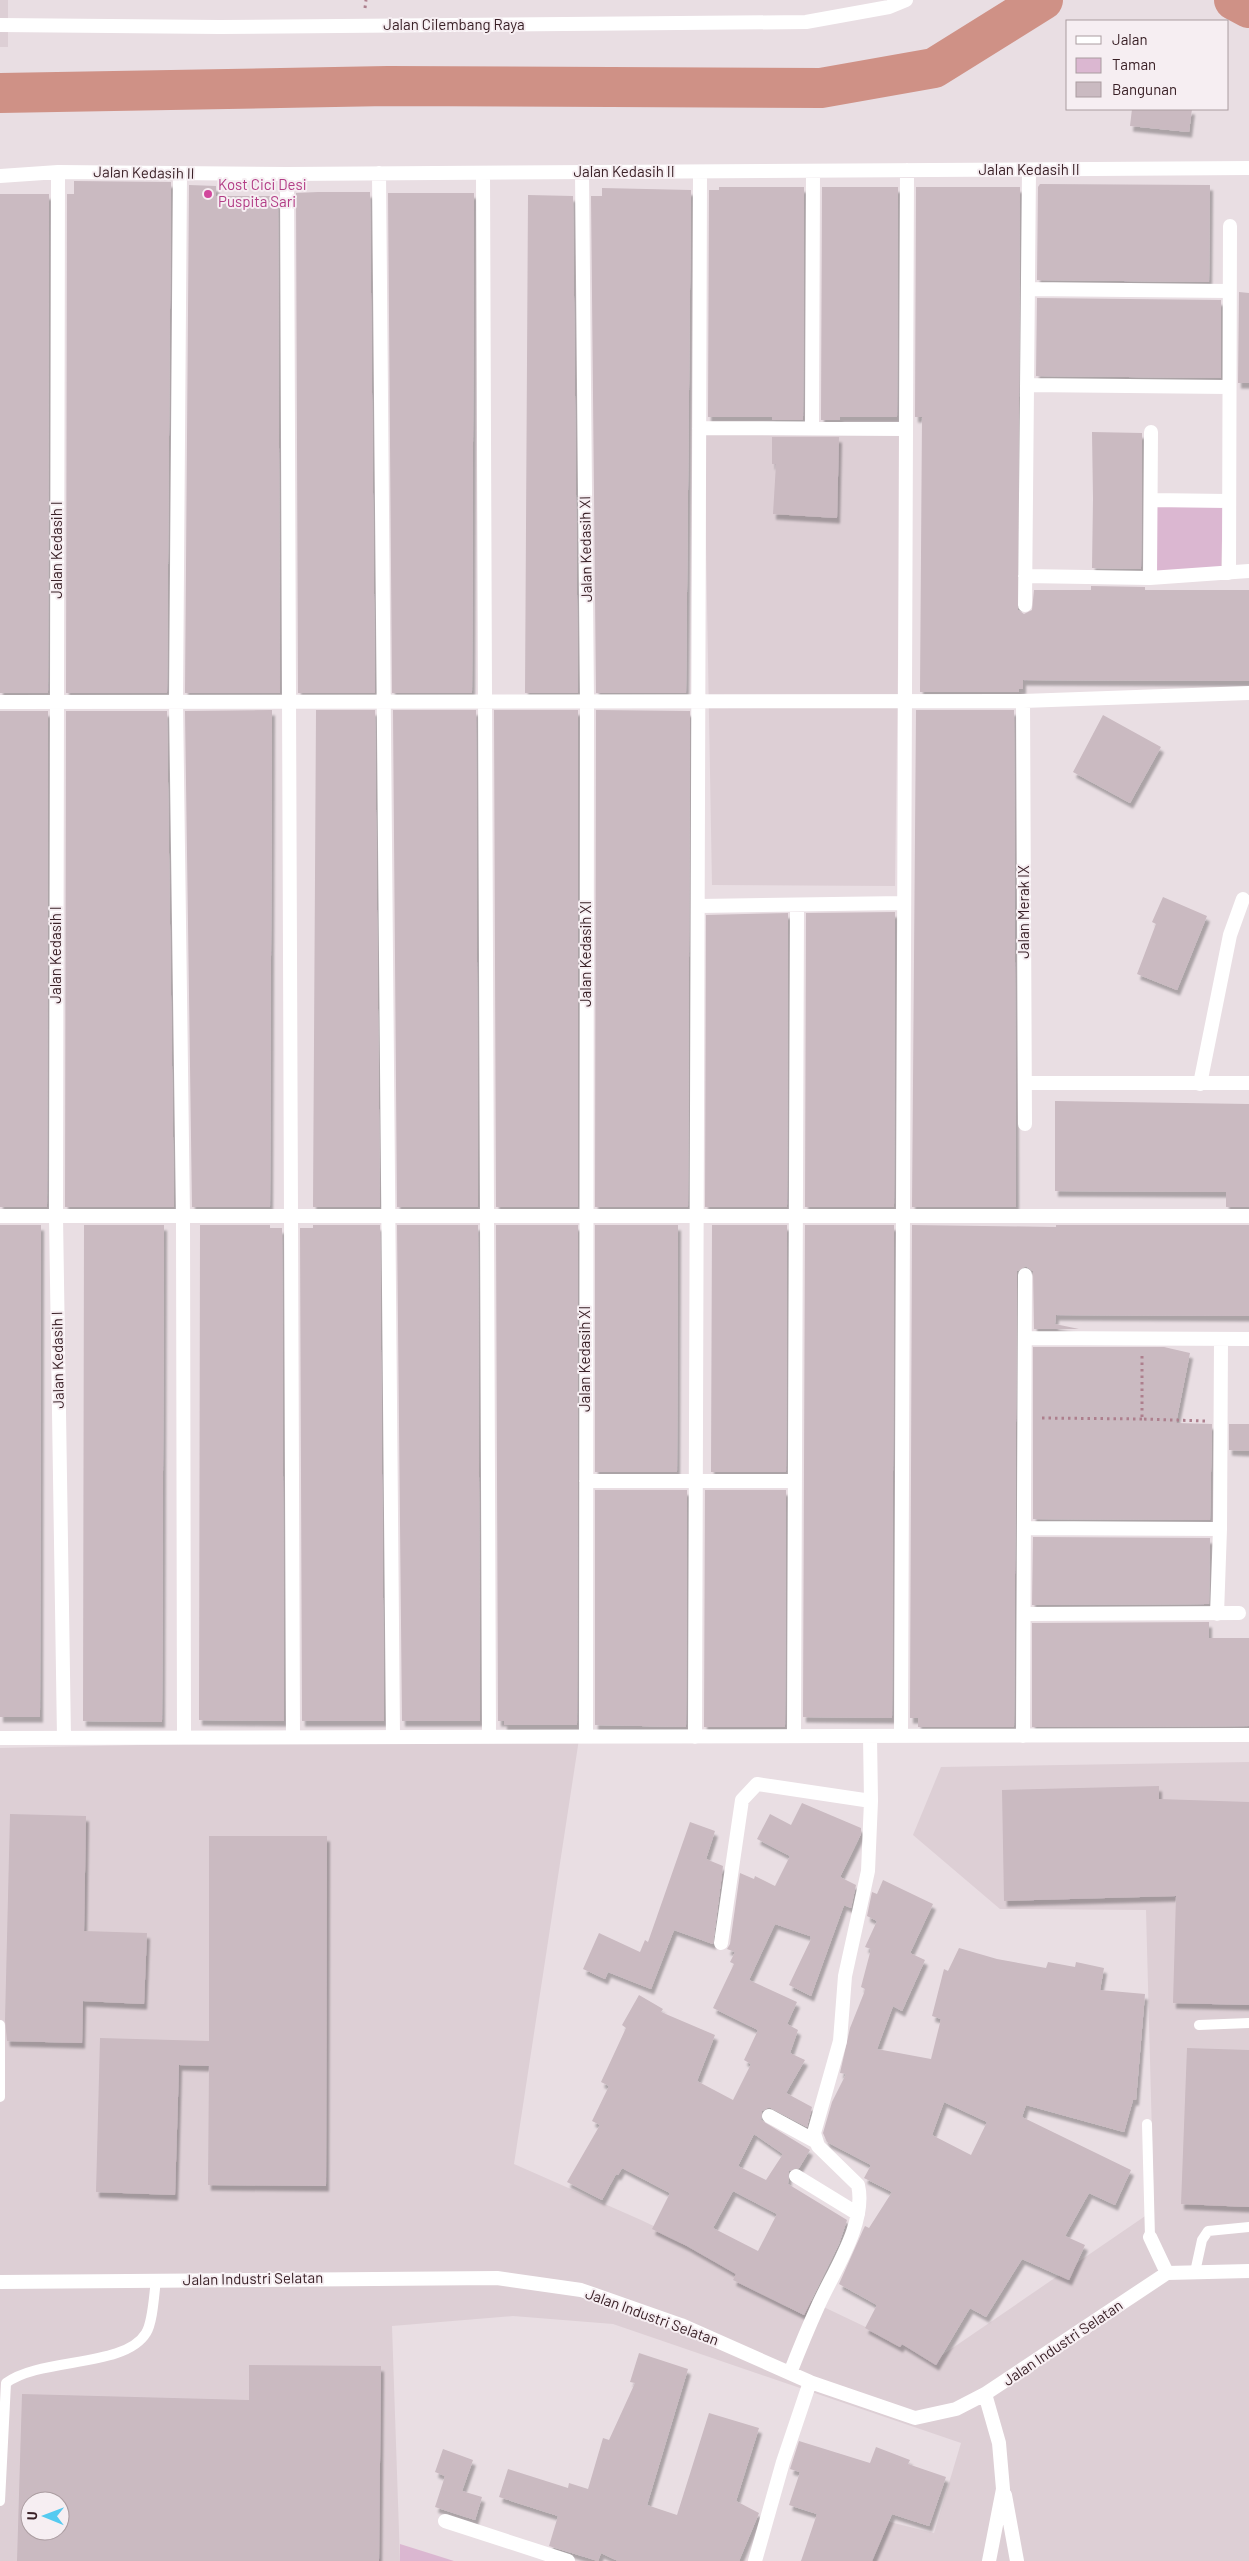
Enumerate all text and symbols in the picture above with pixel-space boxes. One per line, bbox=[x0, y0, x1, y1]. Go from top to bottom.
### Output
street label: Jalan Cilembang Raya bbox=[383, 15, 525, 33]
legend bbox=[1066, 20, 1229, 110]
text: Jalan bbox=[1112, 30, 1148, 48]
text: Taman bbox=[1112, 55, 1156, 73]
text: Bangunan bbox=[1112, 80, 1177, 98]
street label: Jalan Kedasih II bbox=[978, 160, 1080, 178]
street label: Jalan Kedasih II bbox=[93, 162, 195, 182]
street label: Jalan Kedasih II bbox=[573, 162, 675, 180]
place label: Kost Cici Desi Puspita Sari bbox=[218, 175, 307, 210]
marker: Kost Cici Desi Puspita Sari bbox=[202, 188, 214, 200]
street label: Jalan Kedasih XI bbox=[575, 496, 595, 602]
street label: Jalan Kedasih I bbox=[47, 501, 65, 599]
street label: Jalan Merak IX bbox=[1014, 865, 1032, 959]
street label: Jalan Kedasih XI bbox=[576, 901, 594, 1007]
street label: Jalan Kedasih I bbox=[46, 906, 64, 1004]
street label: Jalan Kedasih XI bbox=[575, 1306, 593, 1412]
street label: Jalan Kedasih I bbox=[47, 1311, 67, 1409]
street label: Jalan Industri Selatan bbox=[183, 2268, 323, 2288]
street label: Jalan Industri Selatan bbox=[583, 2284, 721, 2349]
street label: Jalan Industri Selatan bbox=[999, 2295, 1126, 2389]
north arrow bbox=[20, 2491, 70, 2541]
text: U bbox=[23, 2511, 40, 2520]

